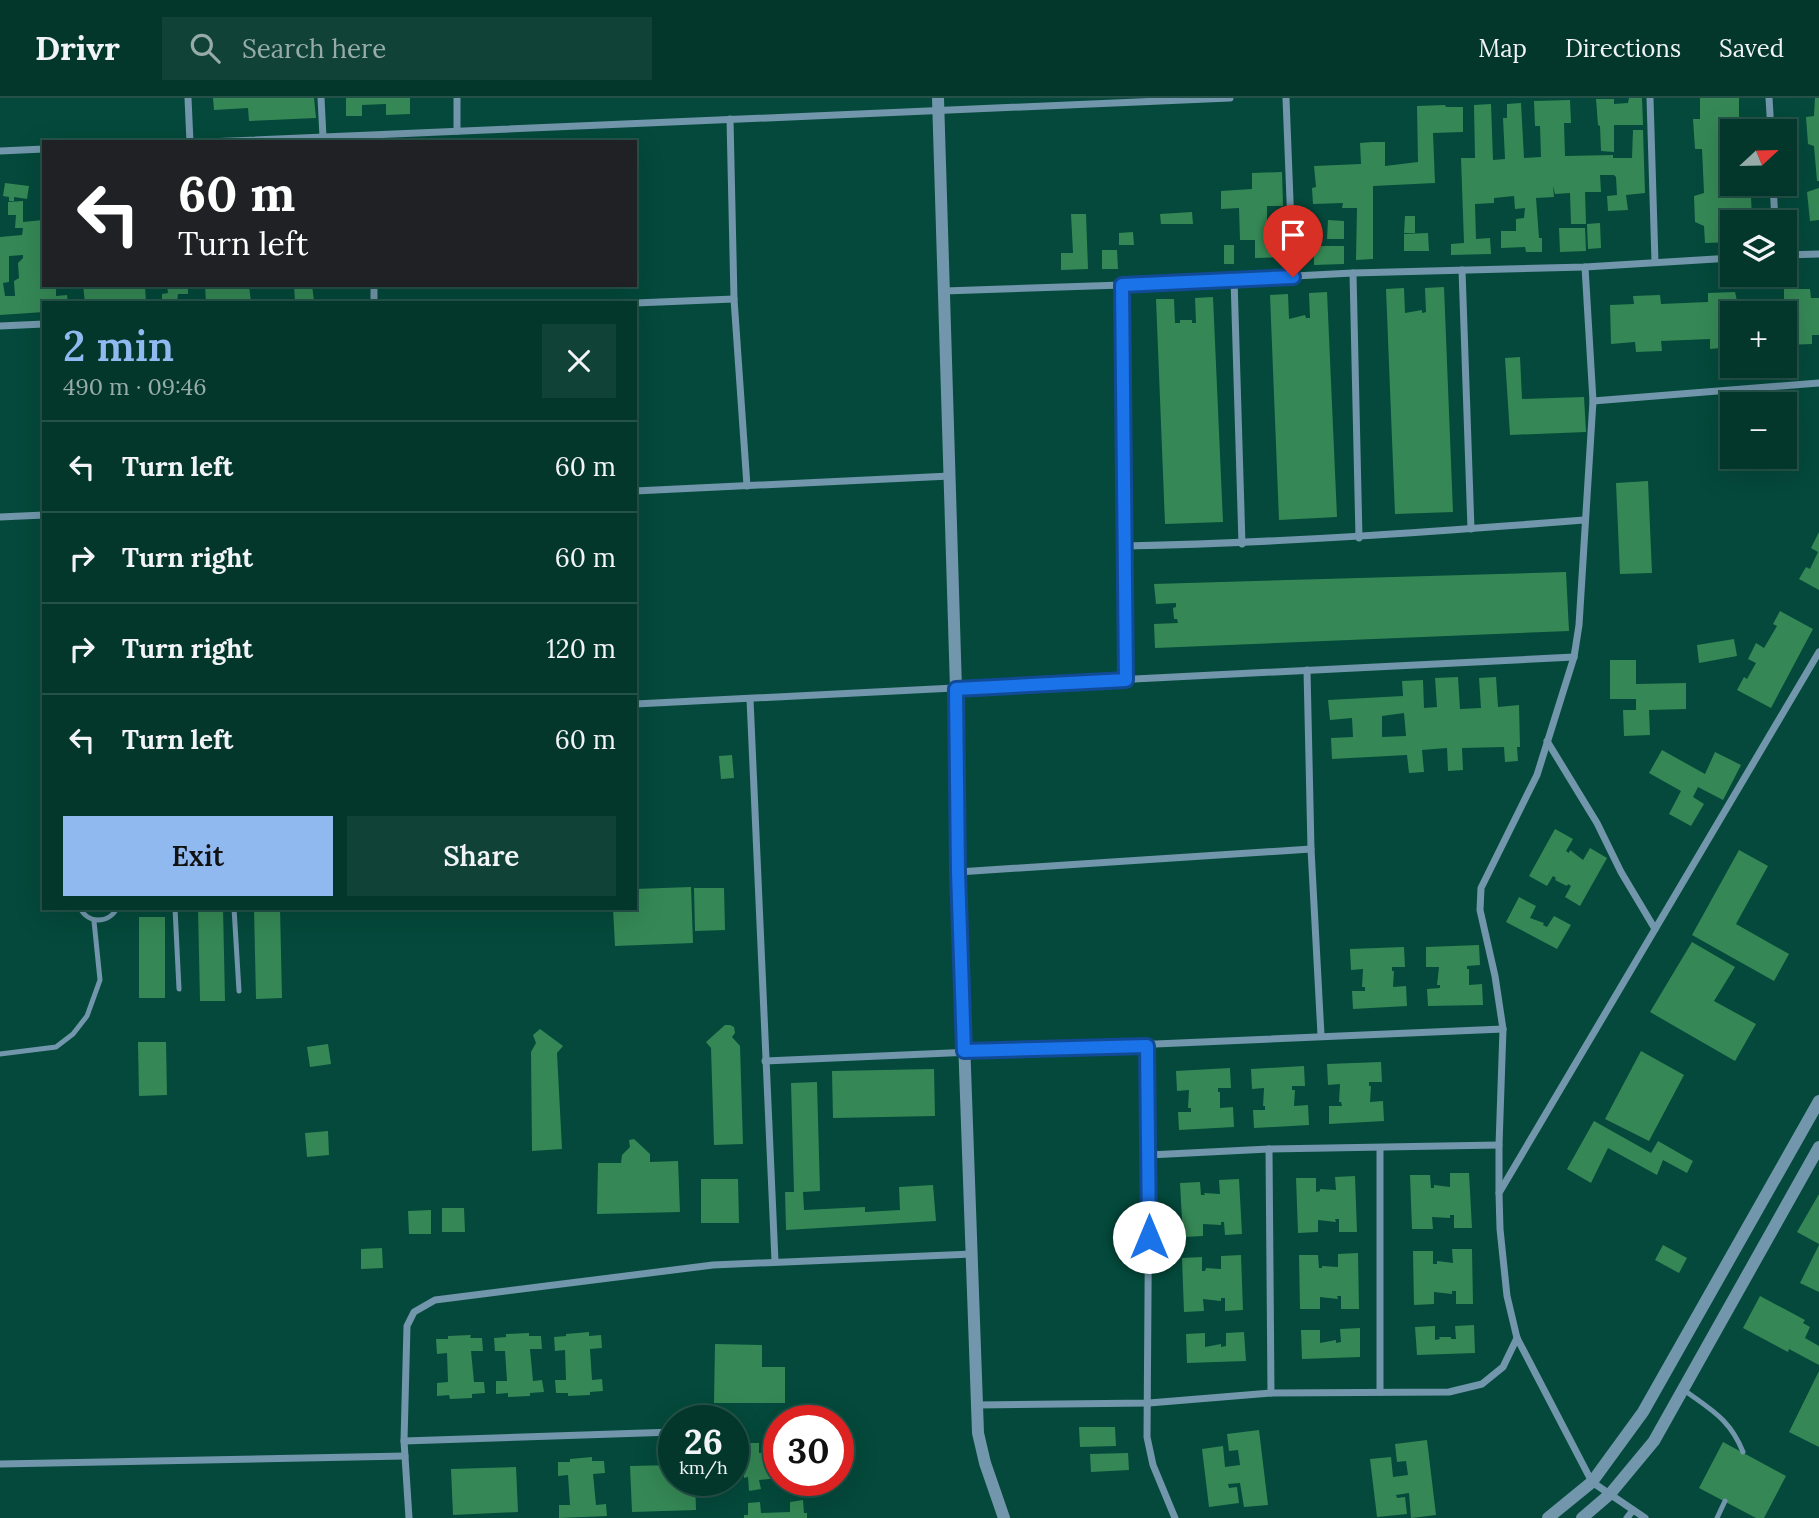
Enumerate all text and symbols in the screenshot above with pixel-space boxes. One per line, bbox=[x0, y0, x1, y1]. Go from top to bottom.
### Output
search box bbox=[162, 17, 652, 80]
text: Drivr bbox=[35, 27, 120, 69]
icon: search bbox=[186, 29, 224, 67]
text: Search here bbox=[242, 32, 386, 65]
text: Map bbox=[1478, 33, 1527, 64]
text: Directions bbox=[1565, 33, 1681, 64]
text: Saved bbox=[1719, 33, 1784, 64]
north arrow bbox=[1720, 119, 1797, 196]
map controls bbox=[1720, 119, 1797, 469]
text: 60 m bbox=[178, 162, 295, 224]
icon: left bbox=[63, 168, 154, 259]
pin bbox=[1263, 205, 1323, 277]
button: layers bbox=[1720, 210, 1797, 287]
icon: arrive bbox=[1274, 216, 1312, 254]
text: Turn left bbox=[178, 223, 308, 264]
button: + bbox=[1720, 301, 1797, 378]
text: 2 min bbox=[63, 319, 174, 373]
button: close bbox=[542, 324, 616, 398]
text: 490 m · 09:46 bbox=[63, 372, 207, 401]
button: − bbox=[1720, 392, 1797, 469]
icon: left bbox=[63, 448, 101, 486]
text: Turn left bbox=[122, 450, 233, 483]
text: 60 m bbox=[555, 450, 616, 483]
icon: right bbox=[63, 539, 101, 577]
text: Turn right bbox=[122, 541, 253, 574]
text: 60 m bbox=[555, 541, 616, 574]
icon: right bbox=[63, 630, 101, 668]
text: Turn right bbox=[122, 632, 253, 665]
text: 120 m bbox=[546, 632, 616, 665]
icon: left bbox=[63, 721, 101, 759]
text: Turn left bbox=[122, 723, 233, 756]
text: 60 m bbox=[555, 723, 616, 756]
button: Exit bbox=[63, 816, 333, 896]
button: Share bbox=[347, 816, 616, 896]
position arrow bbox=[1112, 1200, 1186, 1274]
speed limit sign: 30 bbox=[763, 1405, 854, 1496]
text: 26 bbox=[684, 1419, 723, 1464]
text: km/h bbox=[679, 1456, 728, 1479]

